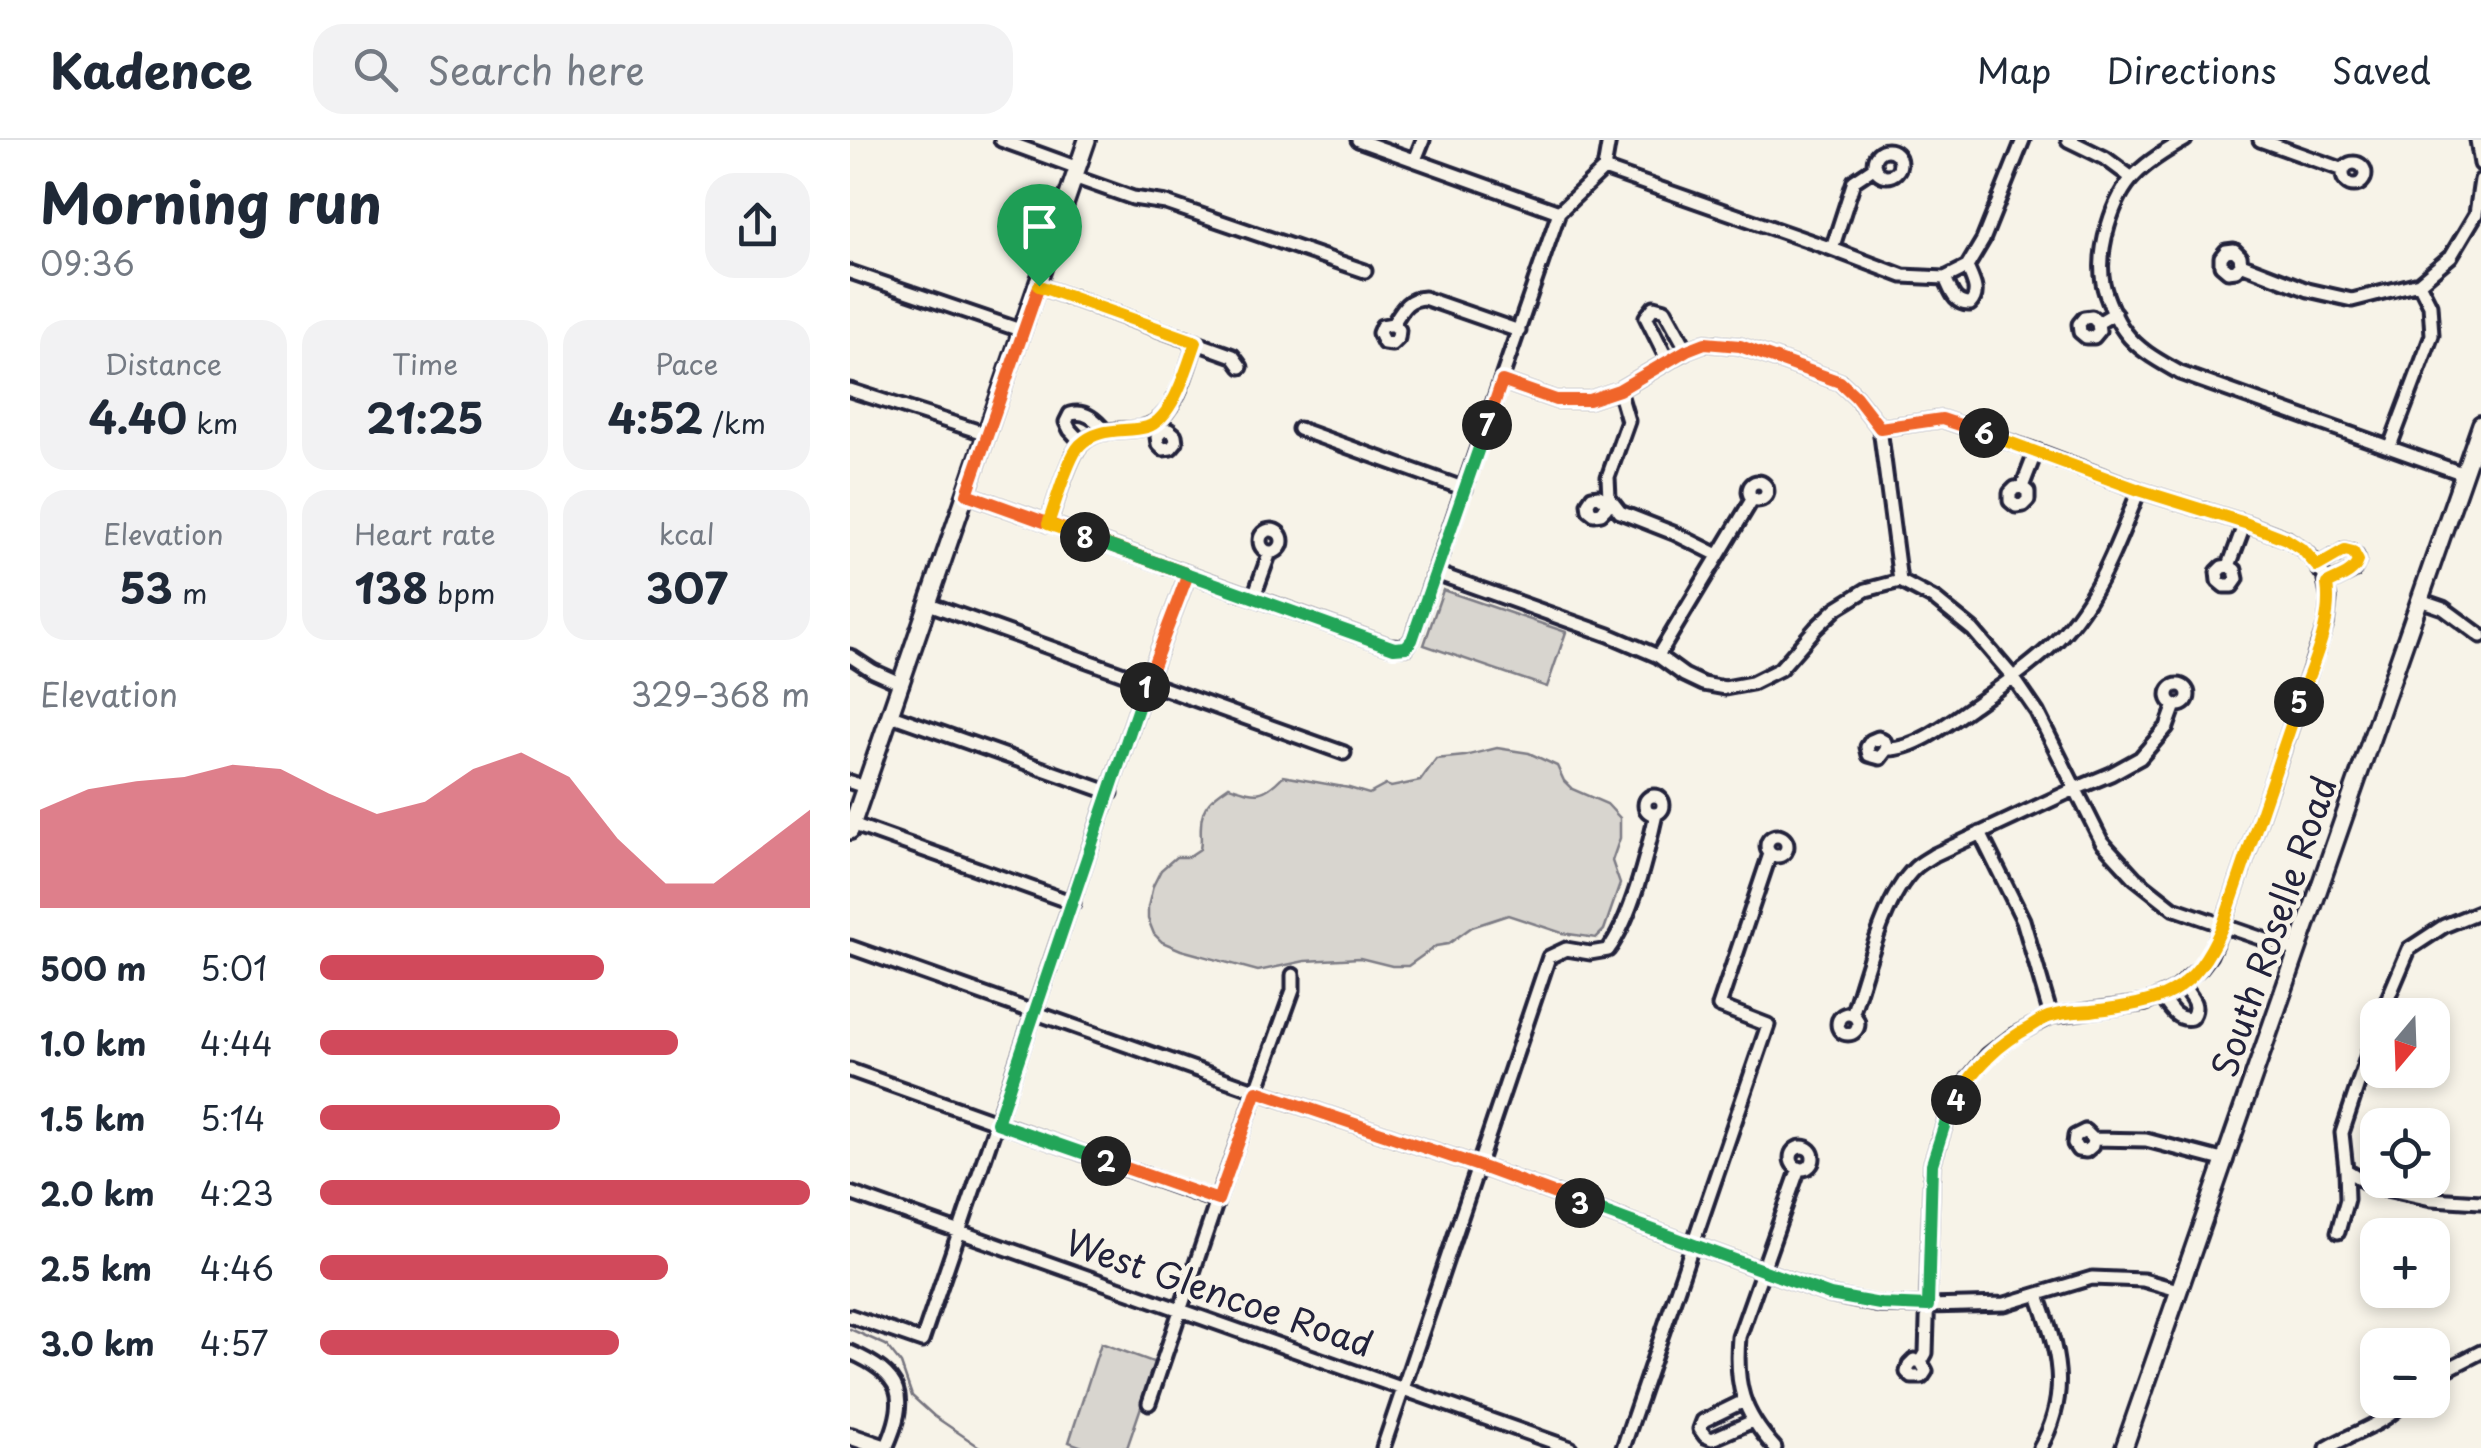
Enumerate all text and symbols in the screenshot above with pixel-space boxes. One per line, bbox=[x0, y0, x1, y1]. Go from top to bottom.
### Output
search box bbox=[313, 24, 1013, 114]
text: Kadence bbox=[50, 33, 253, 105]
text: Search here bbox=[428, 41, 645, 98]
icon: search bbox=[348, 42, 403, 97]
text: Map bbox=[1977, 43, 2051, 96]
text: Directions bbox=[2106, 43, 2277, 96]
text: Saved bbox=[2332, 43, 2431, 96]
text: Morning run bbox=[40, 160, 382, 243]
button: share bbox=[705, 173, 810, 278]
pin bbox=[997, 184, 1082, 287]
icon: arrive bbox=[1012, 199, 1067, 254]
text: 09:36 bbox=[40, 239, 135, 287]
text: Distance bbox=[105, 342, 222, 385]
text: Time bbox=[392, 342, 458, 385]
text: Pace bbox=[655, 342, 718, 385]
text: 4.40 bbox=[88, 385, 187, 448]
text: 21:25 bbox=[366, 385, 484, 448]
text: 4:52 bbox=[607, 385, 703, 448]
pin: 7 bbox=[1462, 400, 1512, 450]
text: km bbox=[187, 401, 238, 444]
text: /km bbox=[703, 401, 766, 444]
text: 7 bbox=[1479, 403, 1495, 446]
pin: 6 bbox=[1959, 408, 2009, 458]
text: 6 bbox=[1974, 411, 1994, 454]
text: Elevation bbox=[103, 512, 224, 555]
text: Heart rate bbox=[354, 512, 496, 555]
text: kcal bbox=[659, 512, 715, 555]
pin: 8 bbox=[1060, 512, 1110, 562]
text: 8 bbox=[1076, 515, 1094, 558]
text: 53 bbox=[119, 555, 173, 618]
text: 138 bbox=[354, 555, 428, 618]
text: 307 bbox=[646, 555, 728, 618]
text: m bbox=[173, 571, 207, 614]
text: bpm bbox=[428, 571, 495, 614]
pin: 1 bbox=[1120, 662, 1170, 712]
text: 1 bbox=[1138, 665, 1152, 708]
text: Elevation bbox=[40, 670, 178, 718]
text: 329–368 m bbox=[631, 670, 810, 718]
pin: 5 bbox=[2274, 677, 2324, 727]
text: 5 bbox=[2290, 680, 2308, 723]
street label: South Roselle Road bbox=[2196, 769, 2349, 1084]
text: 500 m bbox=[40, 944, 146, 992]
text: 5:01 bbox=[200, 944, 267, 992]
north arrow bbox=[2360, 998, 2450, 1088]
map controls bbox=[2360, 998, 2450, 1418]
text: 1.0 km bbox=[40, 1019, 146, 1067]
text: 4:44 bbox=[200, 1019, 273, 1067]
pin: 4 bbox=[1931, 1075, 1981, 1125]
text: 4 bbox=[1946, 1078, 1966, 1121]
text: 1.5 km bbox=[40, 1094, 145, 1142]
text: 5:14 bbox=[200, 1094, 265, 1142]
button: locate bbox=[2360, 1108, 2450, 1198]
pin: 2 bbox=[1081, 1136, 1131, 1186]
text: 2 bbox=[1096, 1139, 1116, 1182]
text: 2.0 km bbox=[40, 1169, 155, 1217]
text: 4:23 bbox=[200, 1169, 274, 1217]
pin: 3 bbox=[1555, 1178, 1605, 1228]
text: 3 bbox=[1571, 1181, 1589, 1224]
street label: West Glencoe Road bbox=[1059, 1214, 1381, 1369]
button: + bbox=[2360, 1218, 2450, 1308]
text: 2.5 km bbox=[40, 1244, 152, 1292]
text: 4:46 bbox=[200, 1244, 274, 1292]
text: 3.0 km bbox=[40, 1319, 155, 1367]
text: 4:57 bbox=[200, 1319, 269, 1367]
button: − bbox=[2360, 1328, 2450, 1418]

